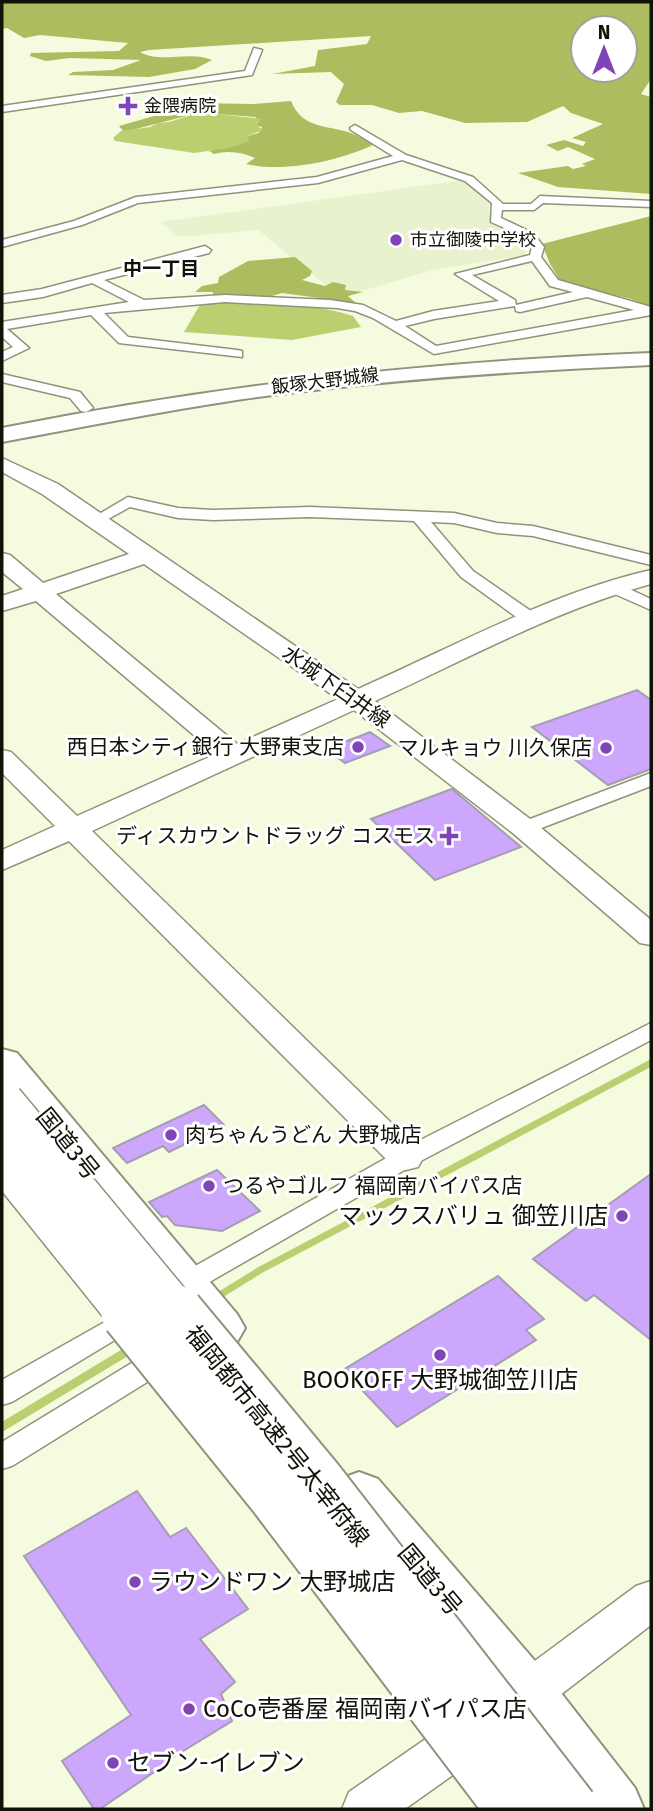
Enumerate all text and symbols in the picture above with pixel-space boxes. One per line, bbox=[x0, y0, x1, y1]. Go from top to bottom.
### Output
north arrow bbox=[569, 14, 639, 84]
text: N bbox=[598, 21, 610, 44]
place label: 金隈病院 bbox=[144, 95, 216, 117]
marker: 金隈病院 bbox=[118, 96, 138, 116]
place label: 市立御陵中学校 bbox=[410, 229, 536, 251]
marker: 市立御陵中学校 bbox=[388, 232, 404, 248]
district label: 中一丁目 bbox=[123, 257, 199, 280]
street label: 飯塚大野城線 bbox=[270, 364, 380, 398]
street label: 水城下臼井線 bbox=[277, 640, 395, 734]
place label: 西日本シティ銀行 大野東支店 bbox=[67, 734, 344, 760]
place label: マルキョウ 川久保店 bbox=[397, 735, 592, 761]
marker: 西日本シティ銀行 大野東支店 bbox=[350, 739, 366, 755]
marker: マルキョウ 川久保店 bbox=[598, 740, 614, 756]
place label: ディスカウントドラッグ コスモス bbox=[116, 823, 435, 849]
marker: ディスカウントドラッグ コスモス bbox=[441, 828, 457, 844]
street label: 国道3号 bbox=[31, 1103, 105, 1185]
place label: 肉ちゃんうどん 大野城店 bbox=[185, 1122, 422, 1148]
marker: 肉ちゃんうどん 大野城店 bbox=[163, 1127, 179, 1143]
place label: つるやゴルフ 福岡南バイパス店 bbox=[223, 1173, 522, 1199]
marker: つるやゴルフ 福岡南バイパス店 bbox=[201, 1178, 217, 1194]
place label: マックスバリュ 御笠川店 bbox=[338, 1202, 608, 1230]
marker: マックスバリュ 御笠川店 bbox=[614, 1208, 630, 1224]
street label: 福岡都市高速2号太宰府線 bbox=[179, 1320, 375, 1552]
marker: BOOKOFF 大野城御笠川店 bbox=[432, 1347, 448, 1363]
place label: BOOKOFF 大野城御笠川店 bbox=[302, 1366, 578, 1394]
street label: 国道3号 bbox=[392, 1539, 468, 1621]
place label: ラウンドワン 大野城店 bbox=[149, 1568, 395, 1596]
marker: ラウンドワン 大野城店 bbox=[127, 1574, 143, 1590]
place label: CoCo壱番屋 福岡南バイパス店 bbox=[203, 1695, 527, 1723]
marker: CoCo壱番屋 福岡南バイパス店 bbox=[181, 1701, 197, 1717]
place label: セブン-イレブン bbox=[127, 1749, 305, 1777]
marker: セブン-イレブン bbox=[105, 1755, 121, 1771]

